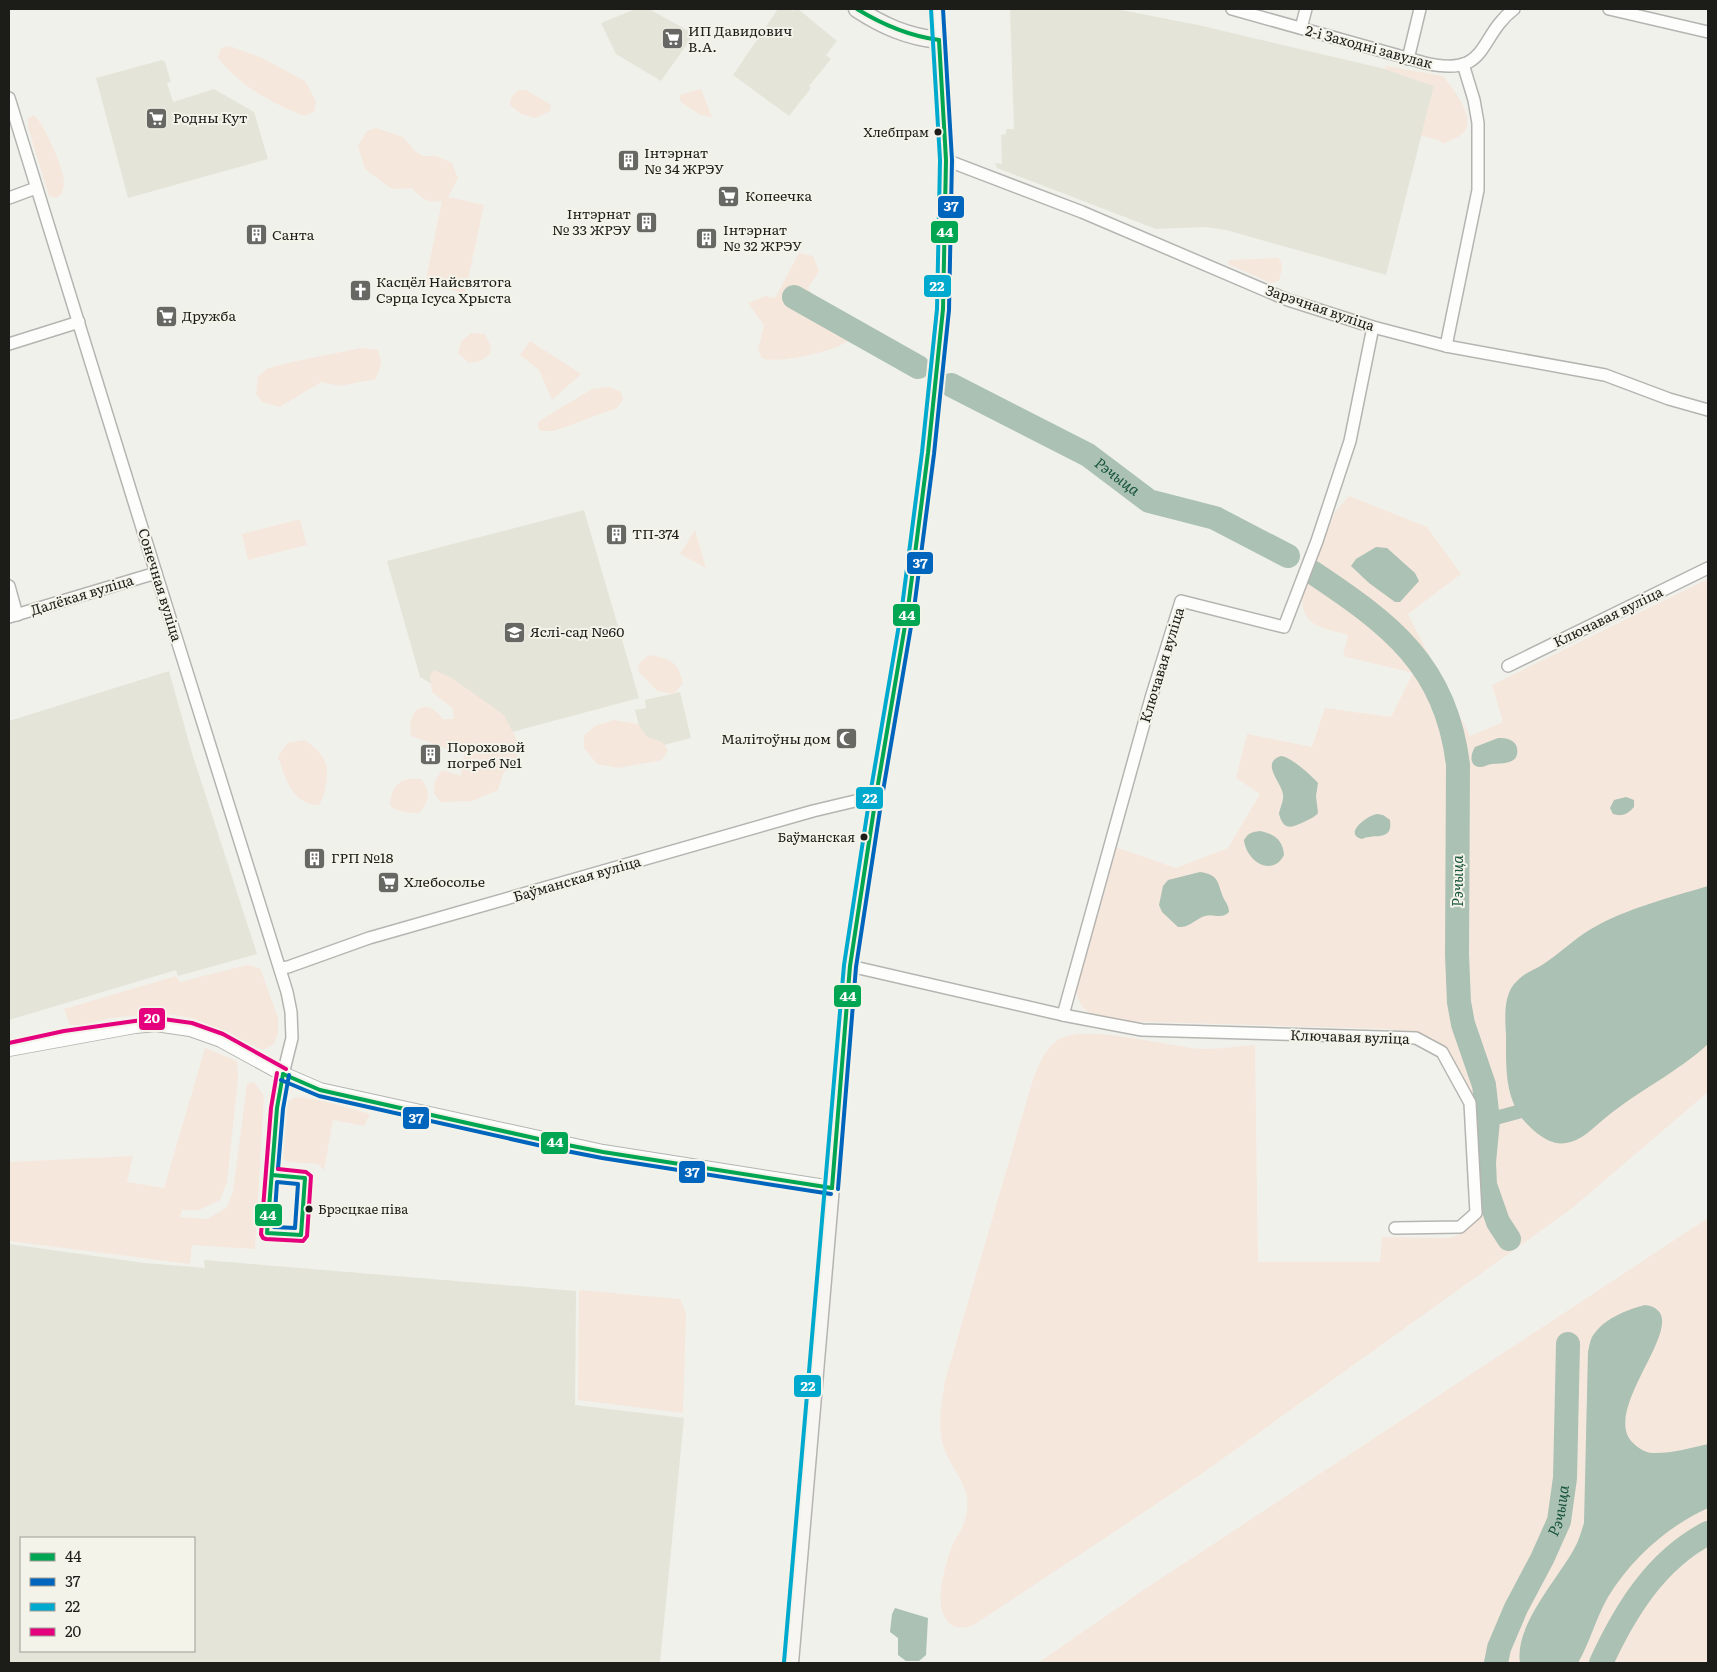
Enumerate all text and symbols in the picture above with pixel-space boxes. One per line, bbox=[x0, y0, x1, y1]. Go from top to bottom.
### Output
street label: 2-і Заходні завулак bbox=[1304, 19, 1436, 73]
place label: ИП Давидович В.А. bbox=[688, 20, 792, 56]
supermarket icon: ИП Давидович В.А. bbox=[660, 27, 684, 51]
supermarket icon: Родны Кут bbox=[145, 106, 169, 130]
place label: Родны Кут bbox=[173, 107, 247, 127]
place label: Хлебпрам bbox=[864, 122, 929, 141]
marker: Хлебпрам bbox=[933, 127, 943, 137]
place label: Інтэрнат № 34 ЖРЭУ bbox=[644, 142, 724, 178]
building icon: Інтэрнат № 34 ЖРЭУ bbox=[616, 149, 640, 173]
supermarket icon: Копеечка bbox=[717, 184, 741, 208]
place label: Копеечка bbox=[745, 185, 812, 205]
line badge: 37 bbox=[937, 195, 965, 219]
text: 37 bbox=[943, 195, 959, 215]
place label: Інтэрнат № 33 ЖРЭУ bbox=[552, 203, 632, 239]
building icon: Інтэрнат № 33 ЖРЭУ bbox=[635, 210, 659, 234]
place label: Інтэрнат № 32 ЖРЭУ bbox=[723, 219, 802, 255]
line badge: 44 bbox=[930, 220, 959, 244]
text: 44 bbox=[937, 221, 954, 241]
building icon: Санта bbox=[244, 223, 268, 247]
place label: Санта bbox=[272, 224, 315, 244]
building icon: Інтэрнат № 32 ЖРЭУ bbox=[695, 226, 719, 250]
place label: Касцёл Найсвятога Сэрца Ісуса Хрыста bbox=[376, 271, 512, 307]
line badge: 22 bbox=[923, 274, 952, 298]
text: 22 bbox=[929, 275, 945, 295]
church icon: Касцёл Найсвятога Сэрца Ісуса Хрыста bbox=[348, 278, 372, 302]
street label: Зарэчная вуліца bbox=[1263, 279, 1378, 335]
supermarket icon: Дружба bbox=[154, 304, 178, 328]
place label: Дружба bbox=[182, 305, 236, 325]
water label: Рэчыца bbox=[1090, 451, 1146, 501]
building icon: ТП-374 bbox=[604, 522, 628, 546]
place label: ТП-374 bbox=[632, 523, 679, 543]
street label: Сонечная вуліца bbox=[134, 526, 188, 644]
line badge: 37 bbox=[906, 551, 934, 575]
text: 37 bbox=[912, 552, 928, 572]
street label: Далёкая вуліца bbox=[28, 569, 136, 619]
street label: Ключавая вуліца bbox=[1549, 581, 1666, 651]
line badge: 44 bbox=[892, 603, 921, 627]
text: 44 bbox=[899, 604, 916, 624]
street label: Ключавая вуліца bbox=[1134, 604, 1188, 725]
school or university icon: Яслі-сад №60 bbox=[502, 620, 526, 644]
place label: Яслі-сад №60 bbox=[530, 621, 624, 641]
mosque icon: Малітоўны дом bbox=[835, 727, 859, 751]
place label: Малітоўны дом bbox=[721, 728, 831, 748]
place label: Пороховой погреб №1 bbox=[447, 736, 525, 772]
building icon: Пороховой погреб №1 bbox=[419, 743, 443, 767]
line badge: 22 bbox=[855, 786, 884, 810]
text: 22 bbox=[862, 787, 878, 807]
place label: Баўманская bbox=[778, 827, 855, 846]
marker: Баўманская bbox=[859, 832, 869, 842]
building icon: ГРП №18 bbox=[303, 846, 327, 870]
place label: ГРП №18 bbox=[331, 847, 394, 867]
street label: Баўманская вуліца bbox=[511, 850, 643, 906]
water label: Рэчыца bbox=[1445, 855, 1468, 907]
supermarket icon: Хлебосолье bbox=[376, 870, 400, 894]
place label: Хлебосолье bbox=[404, 871, 485, 891]
line badge: 44 bbox=[833, 984, 862, 1008]
text: 44 bbox=[840, 985, 857, 1005]
line badge: 20 bbox=[138, 1007, 166, 1031]
text: 20 bbox=[144, 1007, 160, 1027]
street label: Ключавая вуліца bbox=[1290, 1024, 1411, 1048]
line badge: 37 bbox=[402, 1106, 430, 1130]
text: 37 bbox=[408, 1107, 424, 1127]
line badge: 44 bbox=[540, 1131, 569, 1155]
text: 44 bbox=[547, 1131, 564, 1151]
line badge: 37 bbox=[678, 1160, 706, 1184]
text: 37 bbox=[684, 1161, 700, 1181]
place label: Брэсцкае піва bbox=[318, 1199, 408, 1218]
line badge: 44 bbox=[254, 1203, 283, 1227]
text: 44 bbox=[260, 1204, 277, 1224]
marker: Брэсцкае піва bbox=[304, 1204, 314, 1214]
line badge: 22 bbox=[793, 1374, 822, 1398]
text: 22 bbox=[800, 1375, 816, 1395]
water label: Рэчыца bbox=[1541, 1483, 1574, 1540]
legend bbox=[20, 1537, 195, 1652]
text: 44 bbox=[65, 1544, 82, 1567]
text: 37 bbox=[65, 1569, 81, 1592]
text: 22 bbox=[65, 1594, 81, 1617]
text: 20 bbox=[65, 1619, 82, 1642]

